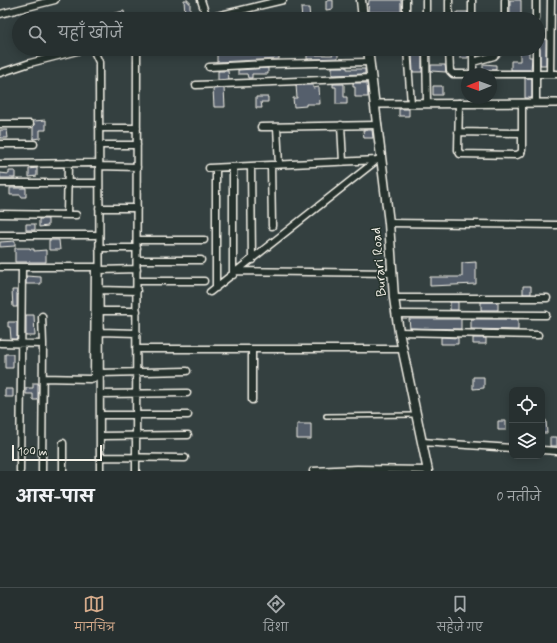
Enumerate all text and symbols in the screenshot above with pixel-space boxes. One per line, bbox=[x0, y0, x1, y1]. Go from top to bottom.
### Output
search box bbox=[12, 12, 545, 56]
icon: search bbox=[26, 23, 48, 45]
text: यहाँ खोजें bbox=[58, 24, 123, 44]
north arrow bbox=[461, 68, 497, 104]
street label: Burari Road bbox=[367, 227, 391, 297]
map controls bbox=[509, 387, 545, 459]
button: locate bbox=[509, 387, 545, 423]
button: layers bbox=[509, 423, 545, 459]
scale bar bbox=[12, 443, 102, 462]
text: 100 m bbox=[18, 445, 48, 459]
text: आस-पास bbox=[16, 486, 94, 508]
text: 0 नतीजे bbox=[497, 489, 541, 506]
tab: मानचित्र bbox=[74, 593, 115, 639]
tab: दिशा bbox=[263, 593, 288, 639]
tab: सहेजे गए bbox=[437, 593, 483, 639]

